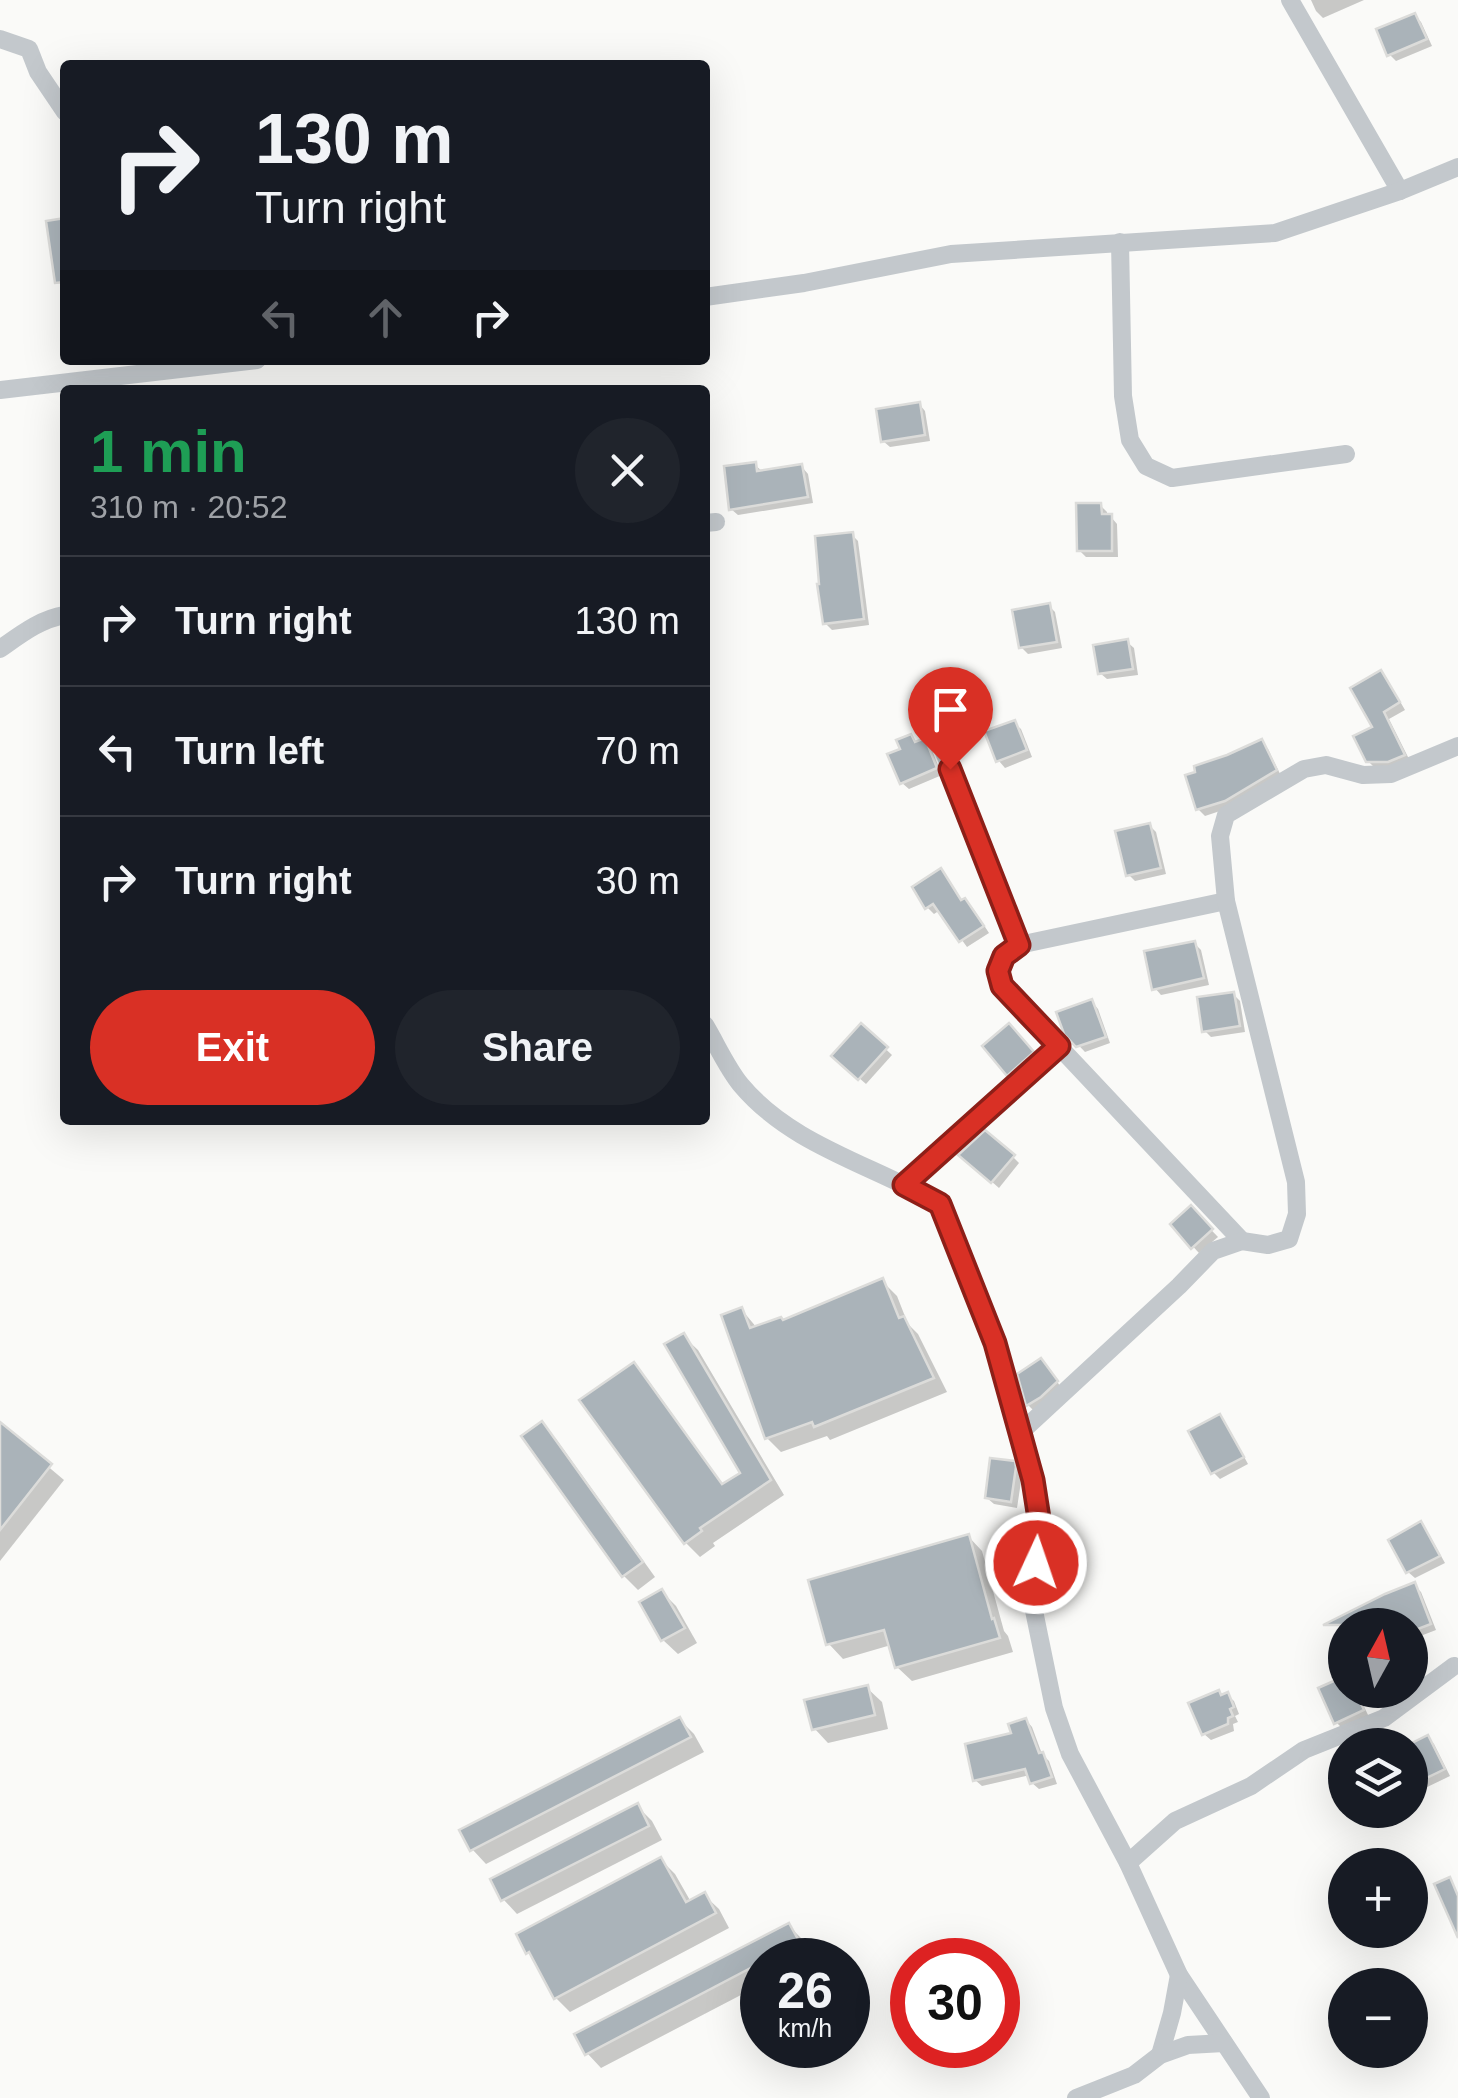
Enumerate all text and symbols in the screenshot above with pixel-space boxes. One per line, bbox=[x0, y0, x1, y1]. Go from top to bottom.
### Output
icon: right bbox=[90, 100, 220, 230]
text: 130 m bbox=[255, 100, 453, 178]
text: Turn right bbox=[255, 182, 446, 233]
icon: left bbox=[253, 290, 308, 345]
icon: ahead bbox=[358, 290, 413, 345]
icon: right bbox=[463, 290, 518, 345]
text: 1 min bbox=[90, 418, 247, 485]
button: close bbox=[575, 418, 680, 523]
text: 310 m · 20:52 bbox=[90, 489, 287, 525]
icon: right bbox=[90, 594, 145, 649]
text: Turn right bbox=[175, 600, 352, 642]
text: 130 m bbox=[574, 600, 680, 642]
pin bbox=[908, 667, 993, 770]
icon: arrive bbox=[923, 682, 978, 737]
icon: left bbox=[90, 724, 145, 779]
text: Turn left bbox=[175, 730, 324, 772]
text: 70 m bbox=[596, 730, 680, 772]
icon: right bbox=[90, 854, 145, 909]
text: Turn right bbox=[175, 860, 352, 902]
text: 30 m bbox=[596, 860, 680, 902]
button: Exit bbox=[90, 990, 375, 1105]
button: Share bbox=[395, 990, 680, 1105]
position arrow bbox=[984, 1511, 1088, 1615]
north arrow bbox=[1328, 1608, 1428, 1708]
map controls bbox=[1328, 1608, 1428, 2068]
button: layers bbox=[1328, 1728, 1428, 1828]
button: + bbox=[1328, 1848, 1428, 1948]
speed limit sign: 30 bbox=[890, 1938, 1020, 2068]
text: 26 bbox=[777, 1963, 833, 2019]
button: − bbox=[1328, 1968, 1428, 2068]
text: km/h bbox=[778, 2014, 832, 2042]

